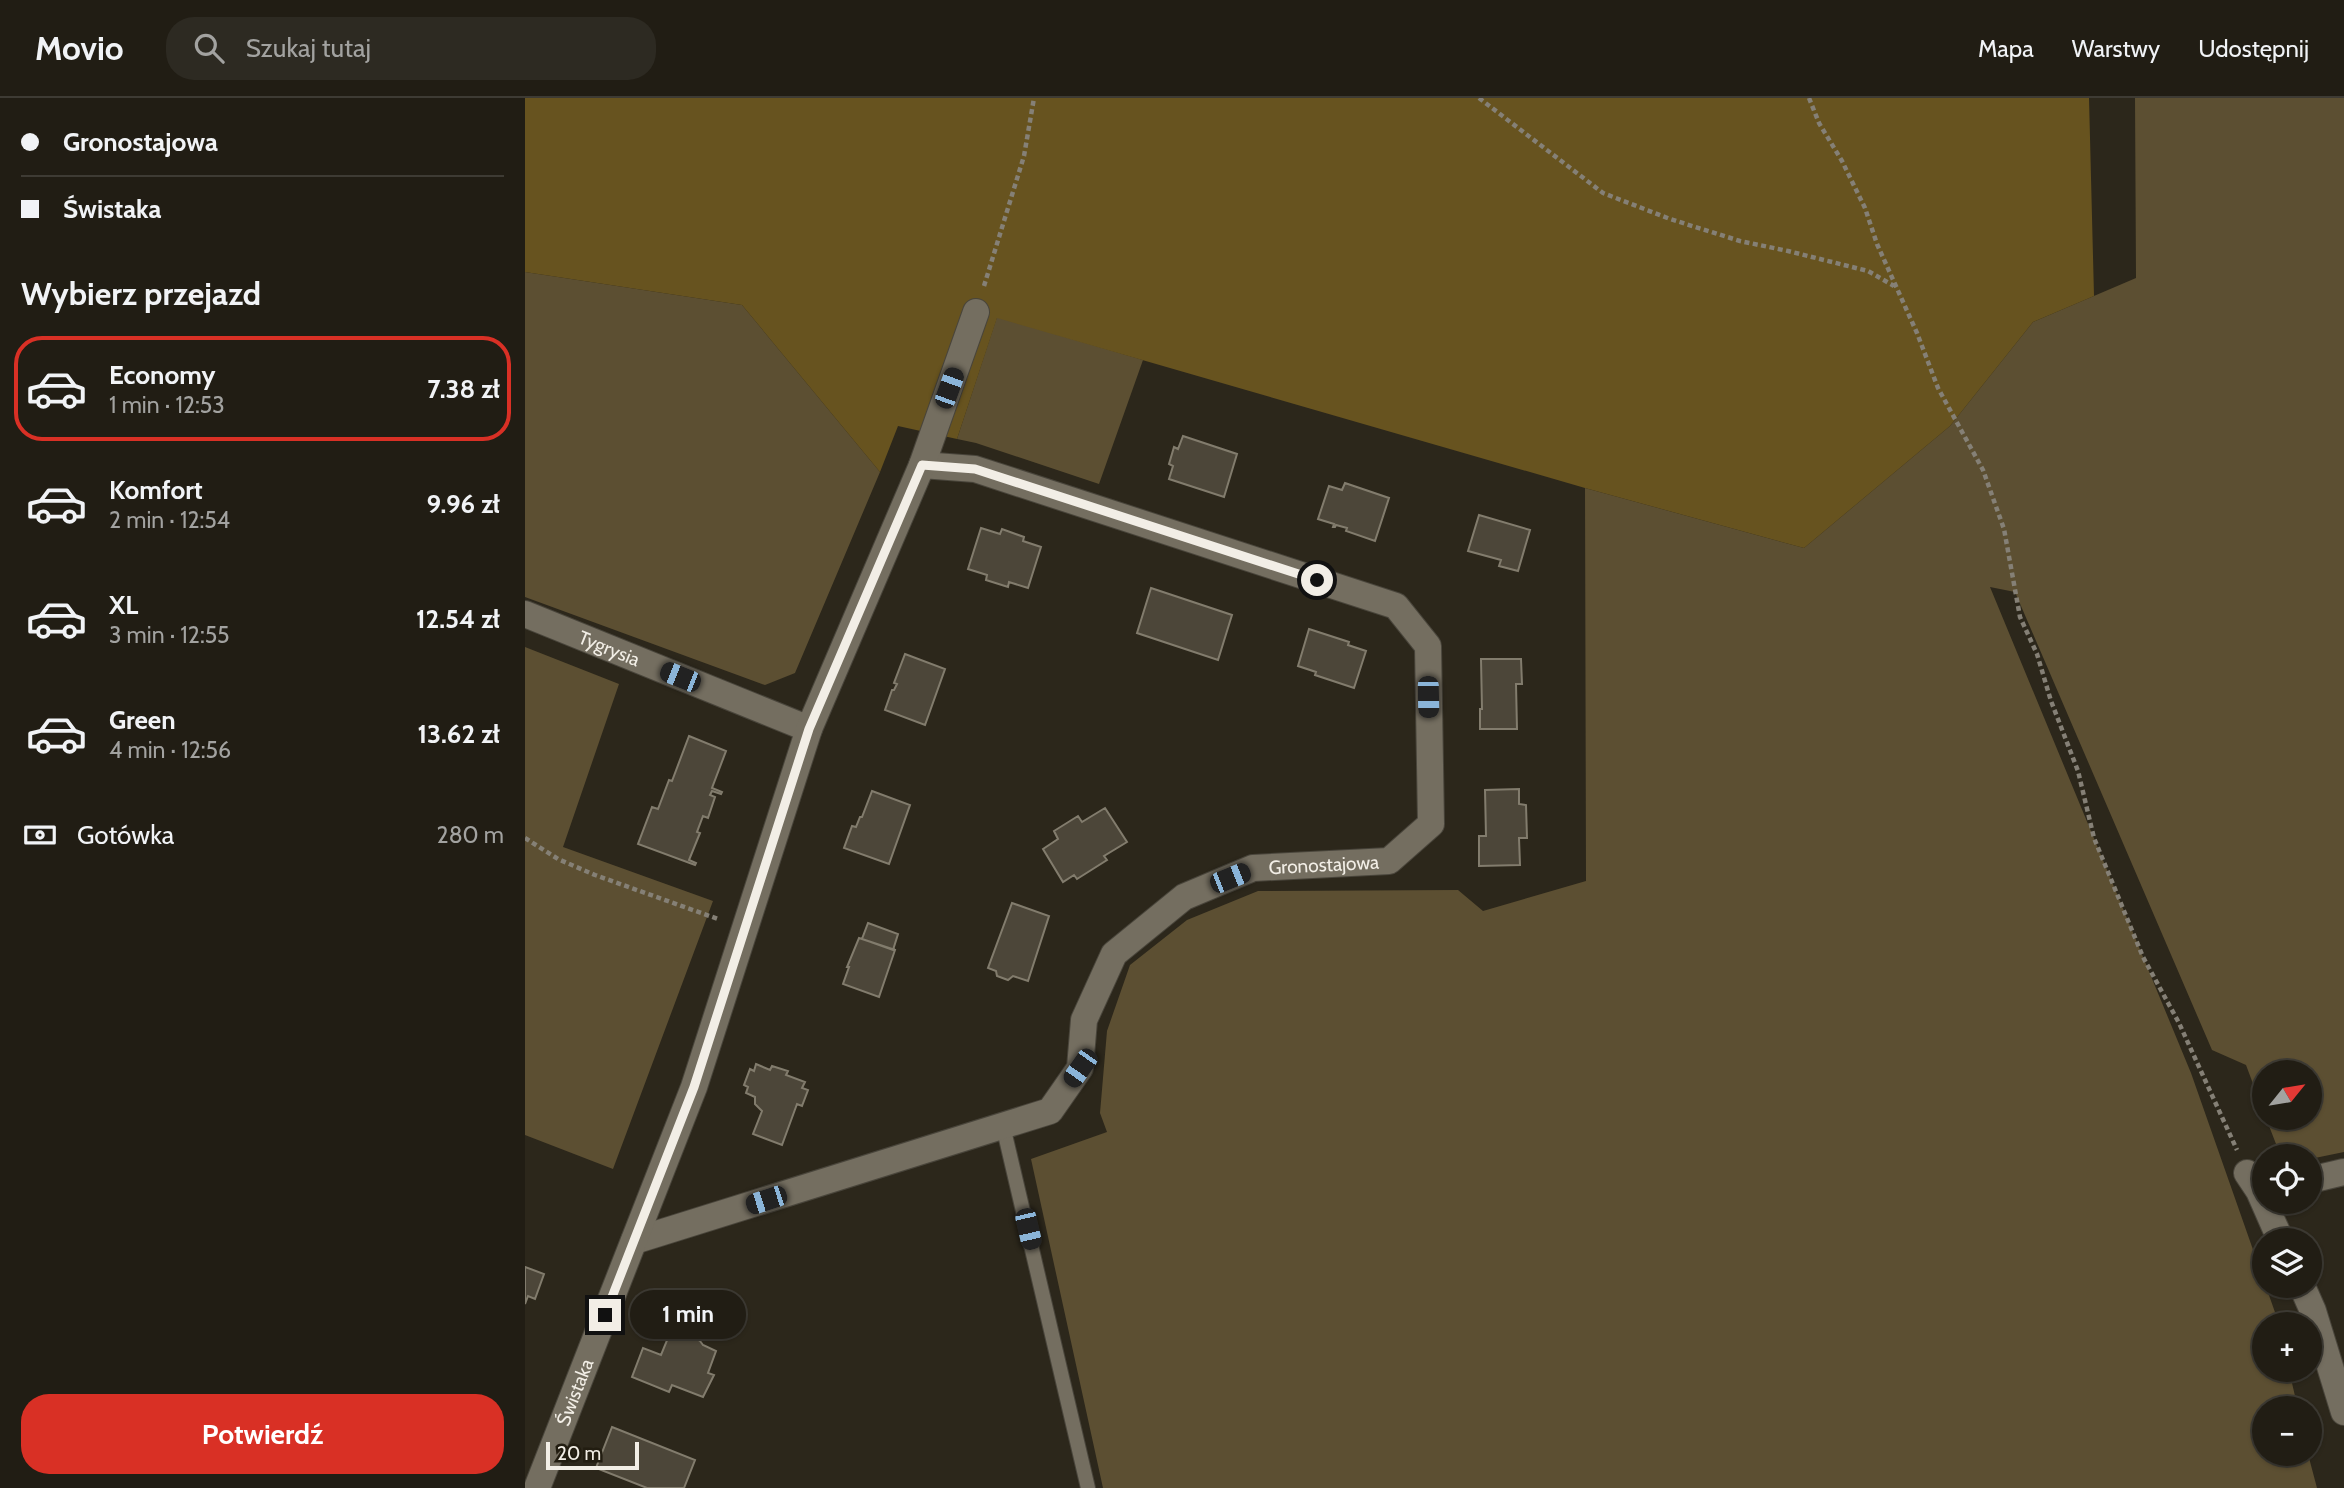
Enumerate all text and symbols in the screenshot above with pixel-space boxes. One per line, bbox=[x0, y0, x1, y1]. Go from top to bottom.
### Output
search box bbox=[166, 17, 656, 80]
text: Movio bbox=[35, 28, 124, 68]
icon: search bbox=[190, 29, 228, 67]
text: Szukaj tutaj bbox=[246, 32, 371, 64]
text: Mapa bbox=[1978, 34, 2034, 63]
text: Warstwy bbox=[2072, 34, 2160, 63]
text: Udostępnij bbox=[2198, 34, 2309, 63]
text: Gronostajowa bbox=[63, 126, 218, 158]
text: Świstaka bbox=[63, 193, 162, 225]
text: Wybierz przejazd bbox=[21, 274, 261, 313]
icon: car bbox=[25, 357, 88, 420]
text: Economy bbox=[109, 359, 215, 391]
car bbox=[932, 365, 967, 411]
text: 7.38 zł bbox=[427, 373, 500, 405]
text: 1 min · 12:53 bbox=[109, 391, 225, 419]
icon: car bbox=[25, 472, 88, 535]
text: Komfort bbox=[109, 474, 203, 506]
text: 9.96 zł bbox=[426, 488, 500, 520]
text: 2 min · 12:54 bbox=[109, 506, 230, 534]
route start bbox=[1301, 564, 1333, 596]
icon: car bbox=[25, 587, 88, 650]
text: XL bbox=[109, 589, 138, 621]
text: 12.54 zł bbox=[416, 603, 500, 635]
text: 3 min · 12:55 bbox=[109, 621, 230, 649]
street label: Tygrysia bbox=[575, 626, 643, 671]
car bbox=[657, 659, 704, 695]
car bbox=[1418, 676, 1439, 718]
icon: car bbox=[25, 702, 88, 765]
text: Green bbox=[109, 704, 176, 736]
text: 13.62 zł bbox=[417, 718, 500, 750]
text: 4 min · 12:56 bbox=[109, 736, 231, 764]
icon: cash bbox=[21, 816, 59, 854]
text: Gotówka bbox=[77, 819, 174, 851]
text: 280 m bbox=[437, 821, 504, 849]
street label: Gronostajowa bbox=[1268, 851, 1380, 879]
car bbox=[1207, 860, 1254, 896]
car bbox=[1060, 1045, 1101, 1091]
north arrow bbox=[2252, 1060, 2322, 1130]
map controls bbox=[2252, 1060, 2322, 1466]
button: locate bbox=[2252, 1144, 2322, 1214]
car bbox=[743, 1184, 790, 1216]
car bbox=[1014, 1206, 1043, 1252]
button: layers bbox=[2252, 1228, 2322, 1298]
callout: 1 min bbox=[629, 1290, 745, 1340]
route end bbox=[589, 1299, 621, 1331]
text: 1 min bbox=[662, 1300, 714, 1328]
button: + bbox=[2252, 1312, 2322, 1382]
street label: Świstaka bbox=[551, 1356, 598, 1429]
button: Potwierdź bbox=[21, 1394, 504, 1474]
button: − bbox=[2252, 1396, 2322, 1466]
scale bar bbox=[546, 1439, 639, 1471]
text: 20 m bbox=[557, 1442, 601, 1465]

